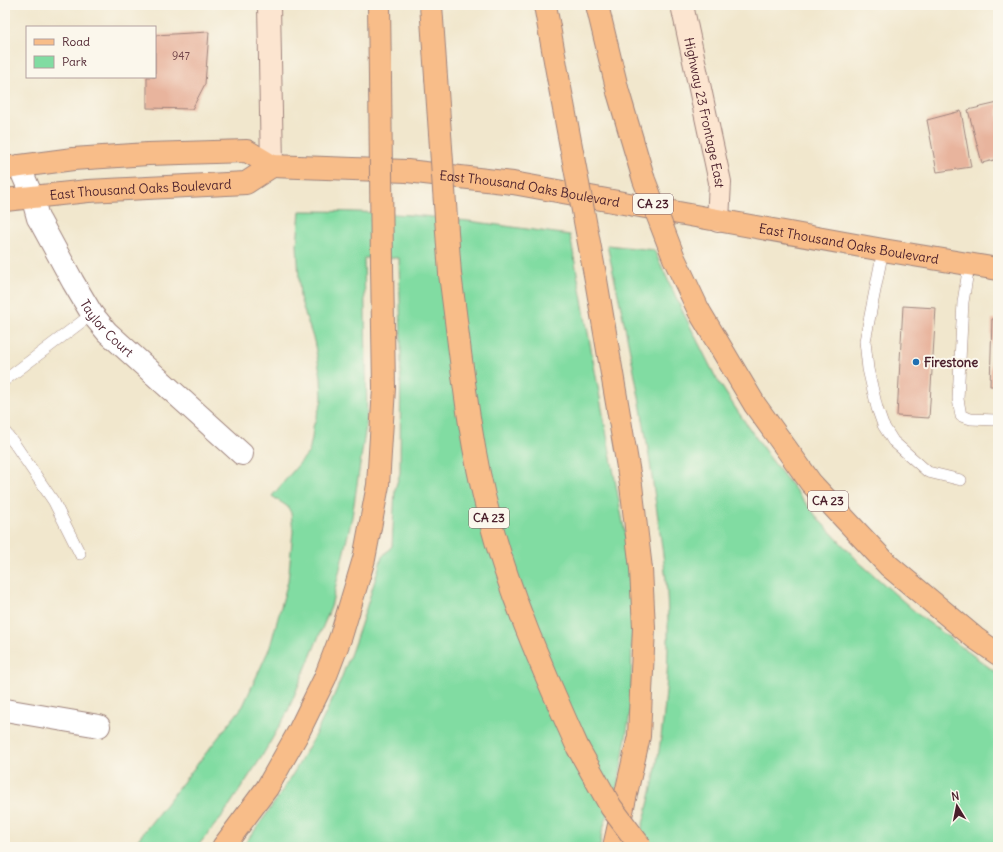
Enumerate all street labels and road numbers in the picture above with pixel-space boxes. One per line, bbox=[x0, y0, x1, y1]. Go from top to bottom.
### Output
street label: Highway 23 Frontage East bbox=[680, 36, 728, 189]
street label: East Thousand Oaks Boulevard bbox=[439, 167, 621, 211]
street label: East Thousand Oaks Boulevard bbox=[49, 176, 232, 204]
road number: CA 23 bbox=[633, 194, 673, 214]
street label: East Thousand Oaks Boulevard bbox=[758, 220, 940, 268]
street label: Taylor Court bbox=[76, 296, 137, 361]
road number: CA 23 bbox=[808, 491, 848, 511]
road number: CA 23 bbox=[469, 508, 509, 528]

